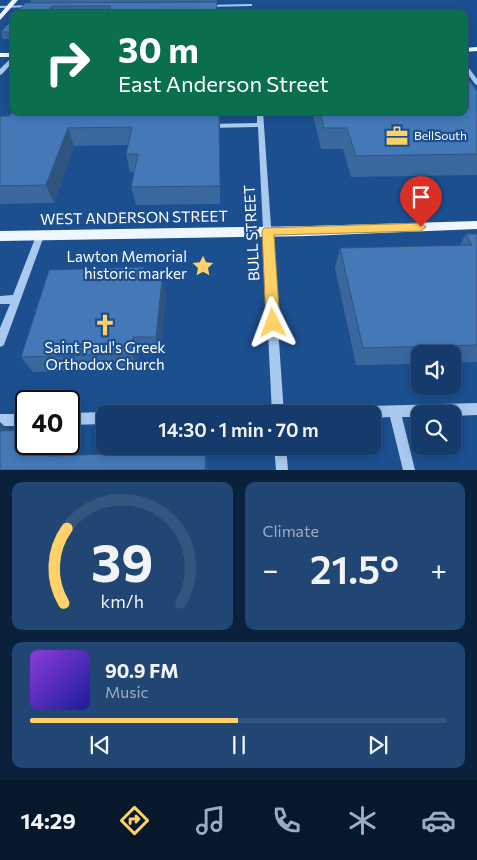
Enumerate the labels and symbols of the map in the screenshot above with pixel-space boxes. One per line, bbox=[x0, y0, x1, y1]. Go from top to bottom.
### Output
office icon: BellSouth bbox=[384, 123, 410, 149]
place label: BellSouth bbox=[414, 128, 467, 142]
pin bbox=[400, 176, 442, 227]
street label: BULL STREET bbox=[239, 184, 263, 282]
street label: WEST ANDERSON STREET bbox=[40, 206, 228, 228]
place label: Lawton Memorial historic marker bbox=[66, 247, 187, 282]
place icon: Lawton Memorial historic marker bbox=[190, 253, 216, 279]
position arrow bbox=[246, 296, 298, 348]
church icon: Saint Paul's Greek Orthodox Church bbox=[92, 312, 118, 338]
place label: Saint Paul's Greek Orthodox Church bbox=[45, 338, 165, 373]
speed limit sign: 40 bbox=[15, 390, 80, 455]

